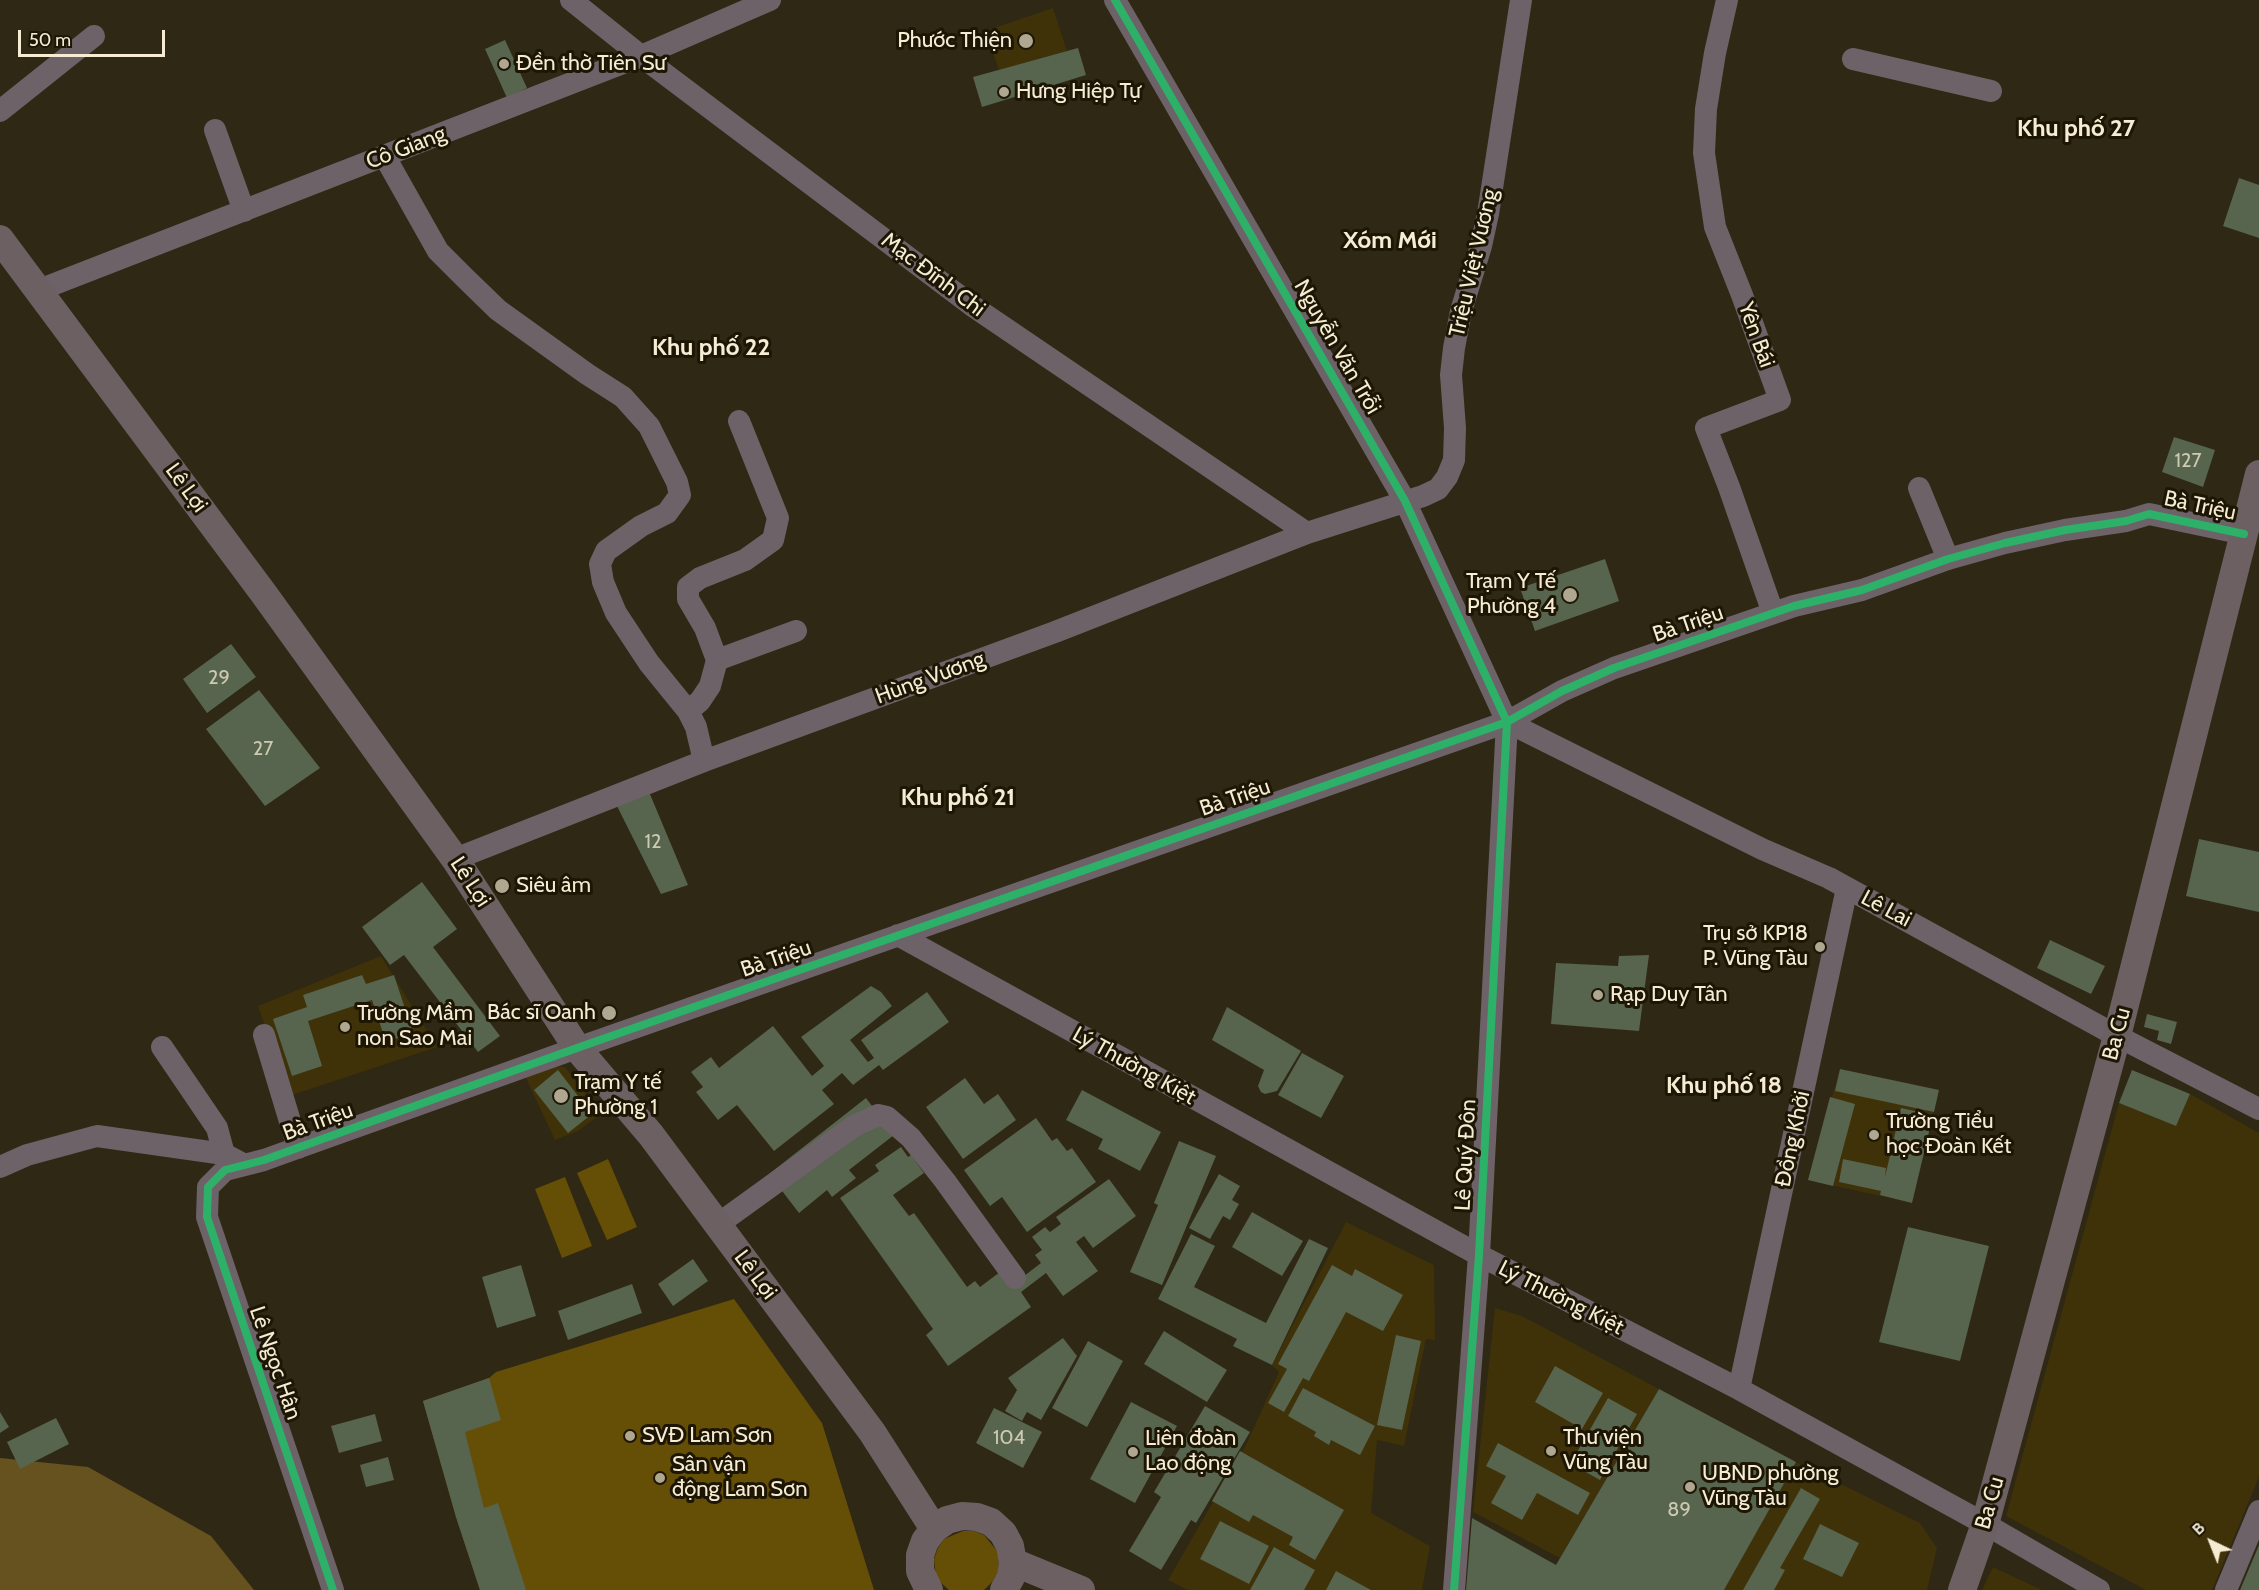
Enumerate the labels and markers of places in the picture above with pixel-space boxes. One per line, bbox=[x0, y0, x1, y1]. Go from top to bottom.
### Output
place label: Phước Thiện bbox=[897, 28, 1012, 54]
marker: Phước Thiện bbox=[1017, 32, 1035, 50]
place label: Đền thờ Tiên Sư bbox=[516, 51, 666, 77]
marker: Đền thờ Tiên Sư bbox=[497, 57, 511, 71]
place label: Hưng Hiệp Tự bbox=[1016, 79, 1141, 105]
marker: Hưng Hiệp Tự bbox=[997, 85, 1011, 99]
place label: Trạm Y Tế Phường 4 bbox=[1466, 569, 1556, 620]
marker: Trạm Y Tế Phường 4 bbox=[1561, 586, 1579, 604]
place label: Siêu âm bbox=[516, 873, 591, 899]
marker: Siêu âm bbox=[493, 877, 511, 895]
place label: Trụ sở KP18 P. Vũng Tàu bbox=[1703, 921, 1808, 972]
marker: Trụ sở KP18 P. Vũng Tàu bbox=[1813, 940, 1827, 954]
place label: Rạp Duy Tân bbox=[1610, 982, 1728, 1008]
marker: Rạp Duy Tân bbox=[1591, 988, 1605, 1002]
place label: Bác sĩ Oanh bbox=[487, 1000, 596, 1026]
place label: Trường Mầm non Sao Mai bbox=[357, 1001, 473, 1052]
marker: Bác sĩ Oanh bbox=[600, 1004, 618, 1022]
marker: Trường Mầm non Sao Mai bbox=[338, 1020, 352, 1034]
place label: Trạm Y tế Phường 1 bbox=[574, 1070, 661, 1122]
marker: Trạm Y tế Phường 1 bbox=[552, 1087, 570, 1105]
place label: Trường Tiểu học Đoàn Kết bbox=[1886, 1109, 2011, 1160]
marker: Trường Tiểu học Đoàn Kết bbox=[1867, 1128, 1881, 1142]
place label: SVĐ Lam Sơn bbox=[642, 1423, 772, 1449]
place label: Thư viện Vũng Tàu bbox=[1563, 1425, 1648, 1476]
place label: Liên đoàn Lao động bbox=[1145, 1426, 1236, 1478]
marker: SVĐ Lam Sơn bbox=[623, 1429, 637, 1443]
marker: Thư viện Vũng Tàu bbox=[1544, 1444, 1558, 1458]
marker: Liên đoàn Lao động bbox=[1126, 1445, 1140, 1459]
place label: Sân vận động Lam Sơn bbox=[672, 1452, 808, 1504]
place label: UBND phường Vũng Tàu bbox=[1702, 1461, 1839, 1512]
marker: Sân vận động Lam Sơn bbox=[653, 1471, 667, 1485]
marker: UBND phường Vũng Tàu bbox=[1683, 1480, 1697, 1494]

